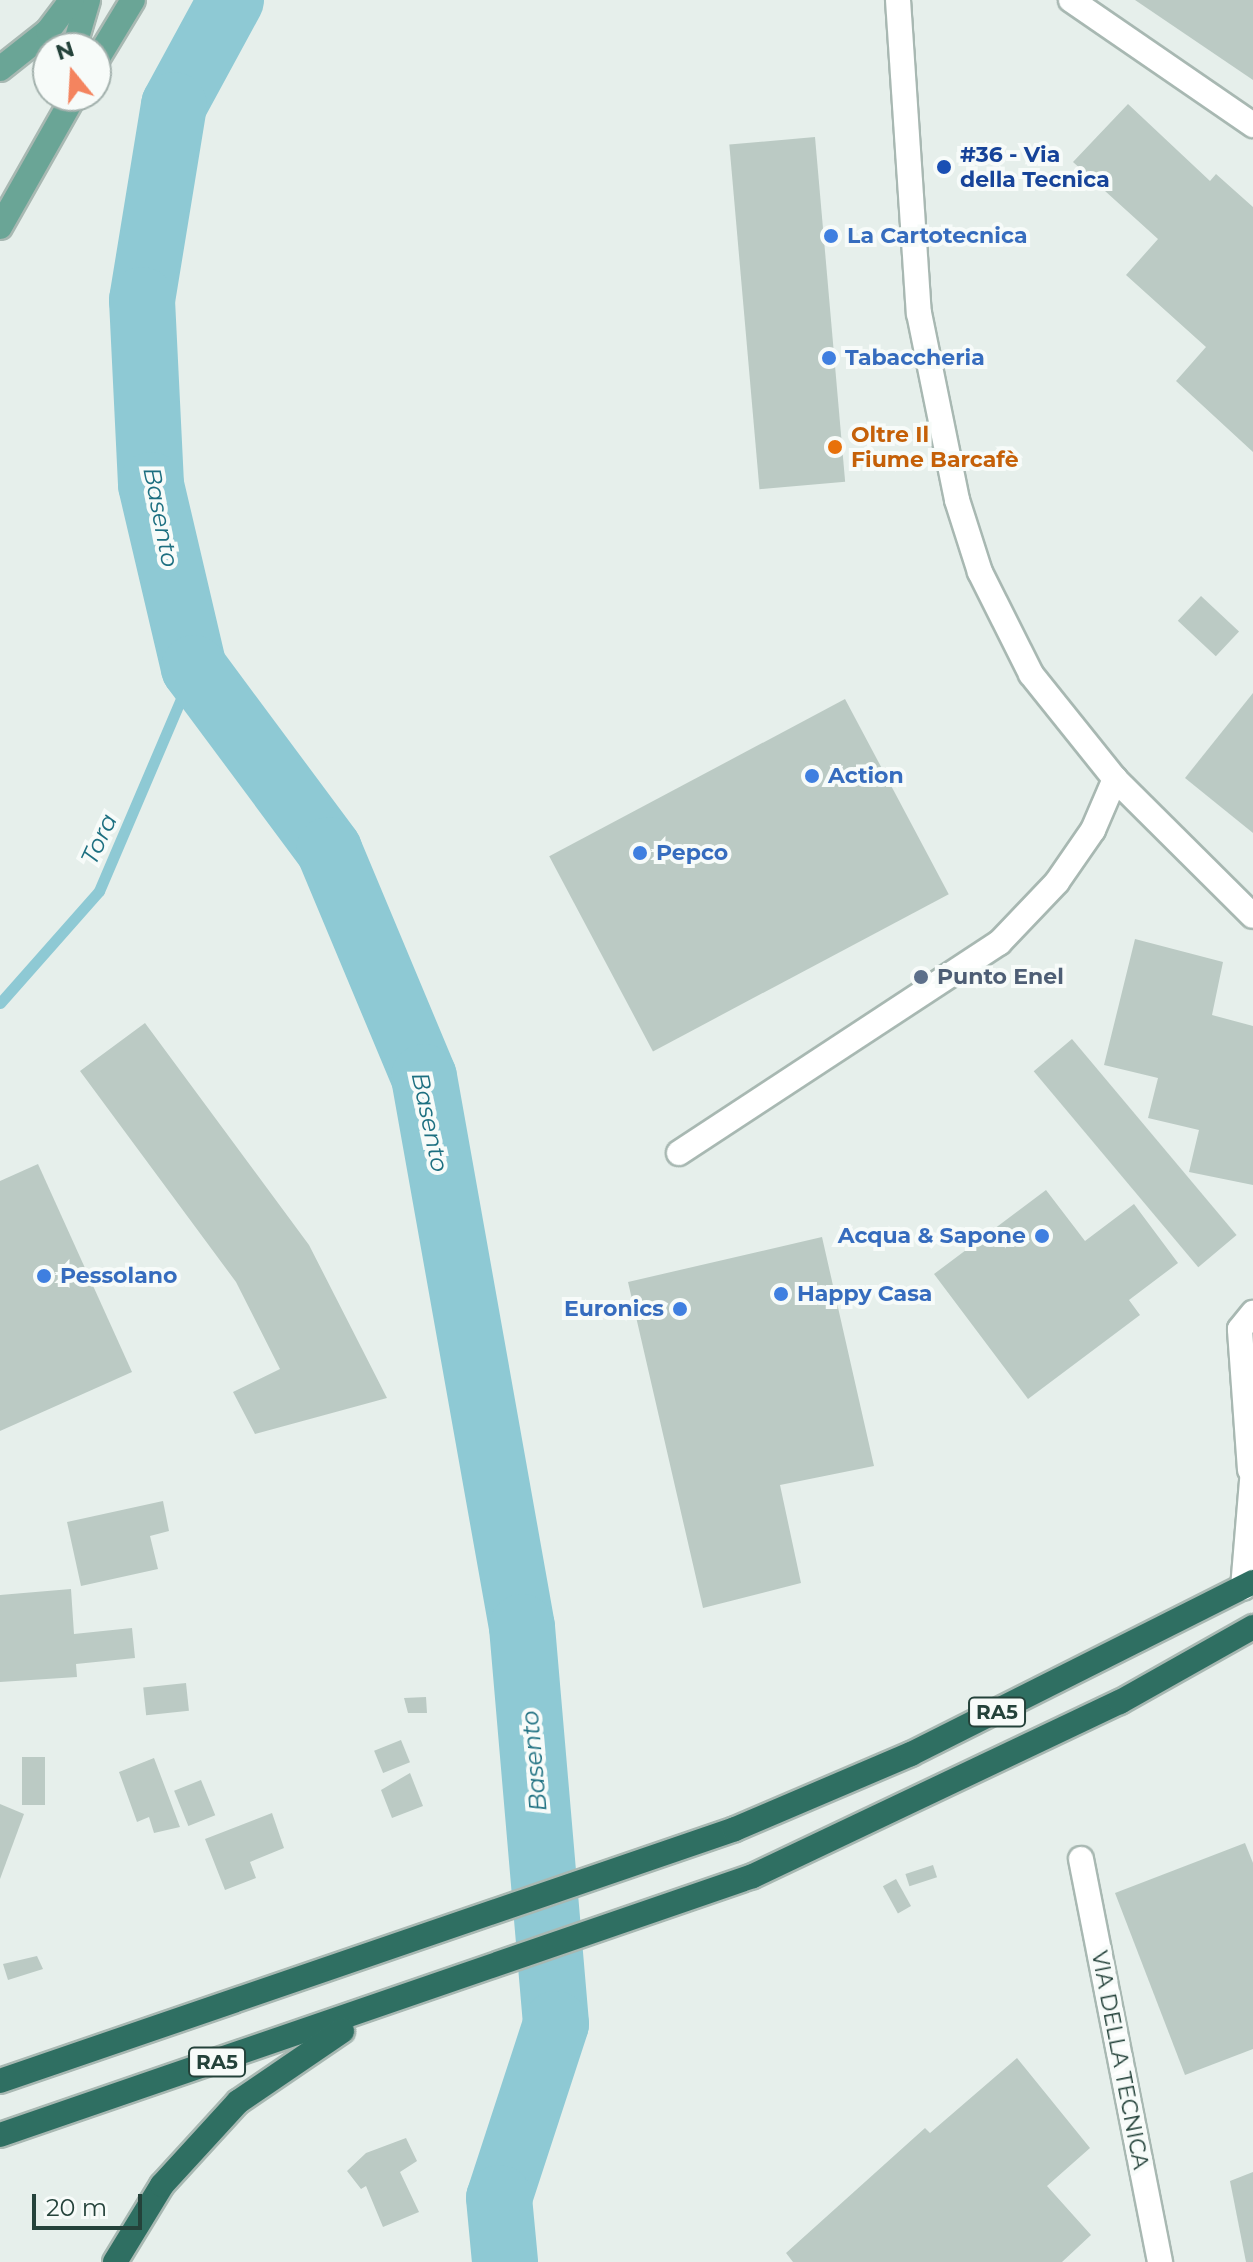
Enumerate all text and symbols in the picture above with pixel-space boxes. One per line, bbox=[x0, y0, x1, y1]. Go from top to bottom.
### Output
north arrow bbox=[32, 32, 112, 112]
text: N bbox=[52, 35, 78, 66]
place label: #36 - Via della Tecnica bbox=[960, 141, 1110, 192]
marker: #36 - Via della Tecnica bbox=[935, 158, 953, 176]
place label: La Cartotecnica bbox=[847, 223, 1028, 249]
marker: La Cartotecnica bbox=[822, 227, 840, 245]
place label: Tabaccheria bbox=[845, 345, 985, 371]
marker: Tabaccheria bbox=[820, 349, 838, 367]
place label: Oltre Il Fiume Barcafè bbox=[851, 421, 1019, 472]
marker: Oltre Il Fiume Barcafè bbox=[826, 438, 844, 456]
water label: Basento bbox=[137, 465, 185, 569]
place label: Action bbox=[828, 763, 904, 789]
marker: Action bbox=[803, 767, 821, 785]
water label: Tora bbox=[75, 809, 123, 869]
place label: Pepco bbox=[656, 840, 728, 866]
marker: Pepco bbox=[631, 844, 649, 862]
place label: Punto Enel bbox=[937, 964, 1064, 990]
marker: Punto Enel bbox=[912, 968, 930, 986]
water label: Basento bbox=[405, 1070, 455, 1174]
place label: Acqua & Sapone bbox=[838, 1223, 1026, 1249]
marker: Acqua & Sapone bbox=[1033, 1227, 1051, 1245]
place label: Pessolano bbox=[60, 1263, 177, 1289]
marker: Pessolano bbox=[35, 1267, 53, 1285]
place label: Happy Casa bbox=[797, 1281, 932, 1307]
marker: Happy Casa bbox=[772, 1285, 790, 1303]
place label: Euronics bbox=[564, 1296, 664, 1322]
marker: Euronics bbox=[671, 1300, 689, 1318]
road number: RA5 bbox=[967, 1696, 1027, 1728]
water label: Basento bbox=[515, 1709, 553, 1813]
street label: VIA DELLA TECNICA bbox=[1086, 1949, 1154, 2171]
road number: RA5 bbox=[187, 2046, 247, 2078]
scale bar bbox=[36, 2178, 146, 2228]
text: 20 m bbox=[46, 2193, 107, 2222]

